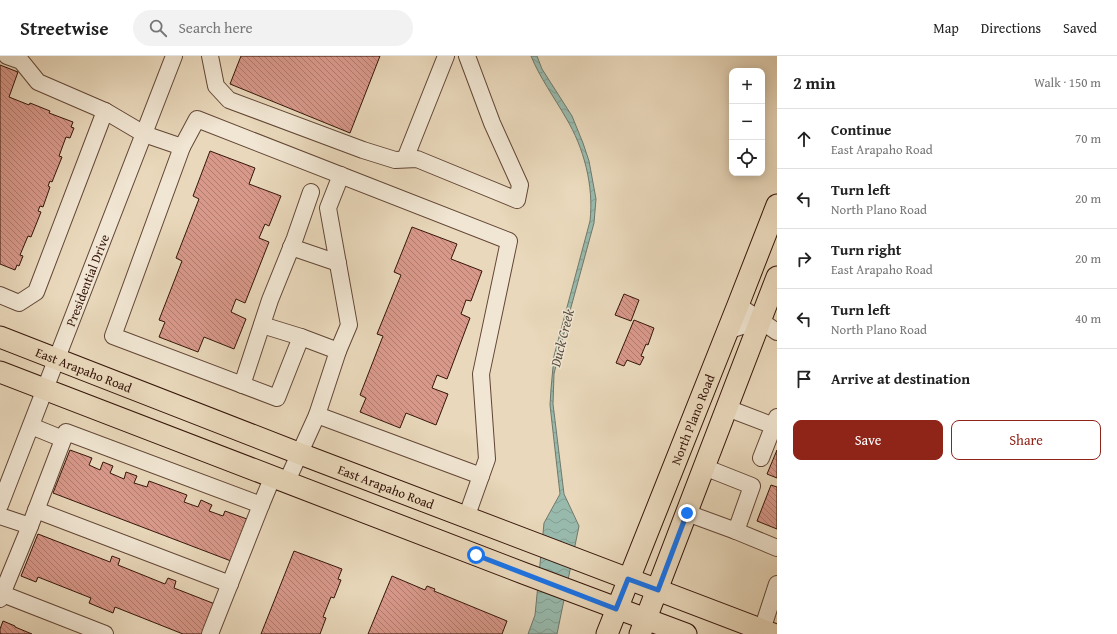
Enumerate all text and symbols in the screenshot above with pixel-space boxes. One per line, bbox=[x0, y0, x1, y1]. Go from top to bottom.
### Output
search box bbox=[133, 10, 413, 46]
text: Streetwise bbox=[20, 14, 109, 42]
icon: search bbox=[147, 17, 169, 39]
text: Search here bbox=[179, 17, 253, 38]
text: Map bbox=[933, 18, 959, 38]
text: Directions bbox=[981, 18, 1041, 38]
text: Saved bbox=[1063, 18, 1097, 38]
map controls bbox=[729, 68, 765, 176]
button: + bbox=[729, 68, 765, 104]
text: 2 min bbox=[793, 70, 835, 95]
text: Walk · 150 m bbox=[1034, 73, 1101, 92]
button: − bbox=[729, 104, 765, 140]
text: Continue bbox=[831, 119, 892, 140]
icon: ahead bbox=[793, 128, 815, 150]
text: 70 m bbox=[1075, 129, 1101, 148]
button: locate bbox=[729, 140, 765, 176]
text: East Arapaho Road bbox=[831, 140, 933, 159]
text: Turn left bbox=[831, 179, 890, 200]
icon: left bbox=[793, 188, 815, 210]
text: 20 m bbox=[1075, 189, 1101, 208]
text: North Plano Road bbox=[831, 200, 927, 219]
street label: Presidential Drive bbox=[61, 232, 114, 329]
text: Turn right bbox=[831, 239, 902, 260]
icon: right bbox=[793, 248, 815, 270]
text: 20 m bbox=[1075, 249, 1101, 268]
text: East Arapaho Road bbox=[831, 260, 933, 279]
text: Turn left bbox=[831, 299, 890, 320]
water label: Duck Creek bbox=[545, 306, 579, 370]
icon: left bbox=[793, 308, 815, 330]
text: 40 m bbox=[1075, 309, 1101, 328]
text: North Plano Road bbox=[831, 320, 927, 339]
street label: East Arapaho Road bbox=[33, 343, 135, 397]
icon: arrive bbox=[793, 368, 815, 390]
text: Arrive at destination bbox=[831, 368, 970, 389]
street label: North Plano Road bbox=[666, 371, 720, 468]
button: Save bbox=[793, 420, 943, 460]
button: Share bbox=[951, 420, 1101, 460]
street label: East Arapaho Road bbox=[335, 460, 437, 514]
route end bbox=[678, 504, 696, 522]
route start bbox=[467, 546, 485, 564]

